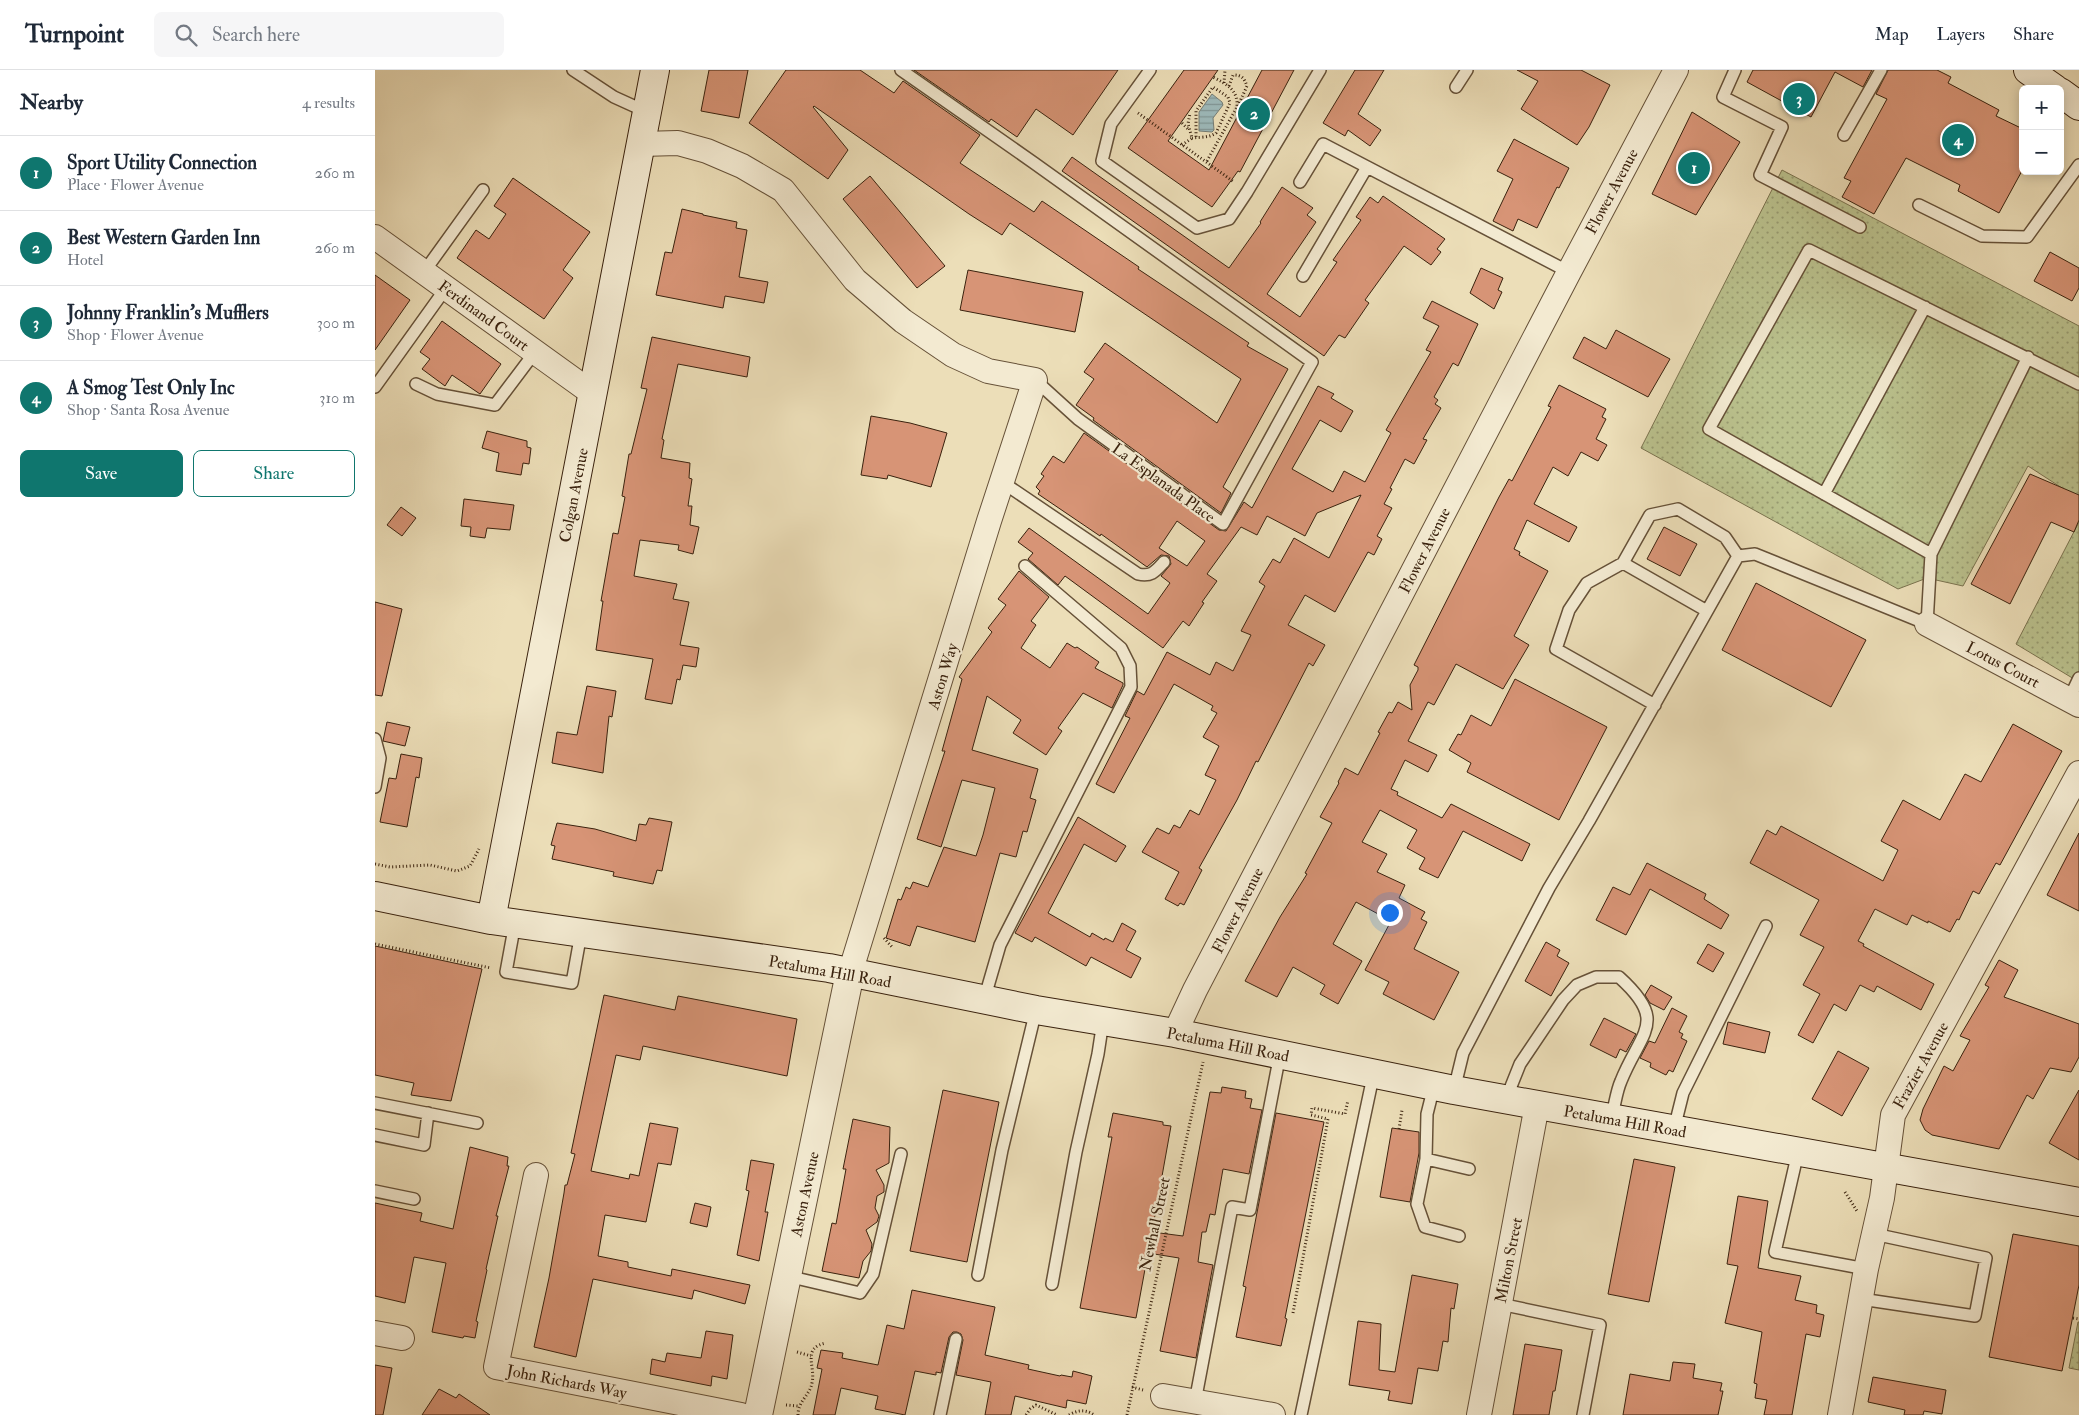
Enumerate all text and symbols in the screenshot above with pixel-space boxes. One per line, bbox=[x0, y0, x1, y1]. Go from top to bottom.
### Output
search box bbox=[154, 12, 504, 57]
text: Turnpoint bbox=[25, 19, 124, 50]
icon: search bbox=[172, 21, 200, 49]
text: Search here bbox=[212, 23, 300, 47]
text: Map bbox=[1875, 23, 1909, 46]
text: Layers bbox=[1937, 23, 1985, 46]
text: Share bbox=[2013, 23, 2054, 46]
pin: 3 bbox=[1783, 80, 1815, 118]
map controls bbox=[2019, 85, 2064, 175]
button: + bbox=[2019, 85, 2064, 130]
text: Nearby bbox=[20, 89, 83, 116]
text: 4 results bbox=[302, 93, 355, 113]
pin: 2 bbox=[1238, 95, 1270, 133]
pin: 4 bbox=[1942, 121, 1974, 159]
button: − bbox=[2019, 130, 2064, 175]
street label: Flower Avenue bbox=[1581, 145, 1643, 238]
pin: 1 bbox=[1678, 149, 1710, 187]
text: Sport Utility Connection bbox=[67, 151, 257, 175]
text: 1 bbox=[33, 163, 39, 183]
text: 260 m bbox=[315, 163, 355, 183]
text: Place · Flower Avenue bbox=[67, 175, 204, 195]
text: Best Western Garden Inn bbox=[67, 226, 260, 250]
text: 2 bbox=[32, 238, 40, 258]
text: 260 m bbox=[315, 238, 355, 258]
text: Hotel bbox=[67, 250, 104, 270]
street label: Ferdinand Court bbox=[434, 276, 533, 355]
text: Johnny Franklin's Mufflers bbox=[67, 301, 269, 325]
text: 3 bbox=[33, 313, 39, 333]
text: 300 m bbox=[317, 313, 355, 333]
text: Shop · Flower Avenue bbox=[67, 325, 204, 345]
text: A Smog Test Only Inc bbox=[67, 376, 235, 400]
text: 4 bbox=[32, 388, 40, 408]
text: 310 m bbox=[319, 388, 355, 408]
text: Shop · Santa Rosa Avenue bbox=[67, 400, 229, 420]
street label: La Esplanada Place bbox=[1107, 439, 1219, 528]
street label: Colgan Avenue bbox=[555, 446, 593, 544]
button: Save bbox=[20, 450, 183, 497]
button: Share bbox=[193, 450, 355, 497]
street label: Flower Avenue bbox=[1395, 504, 1455, 597]
street label: Lotus Court bbox=[1962, 637, 2043, 693]
street label: Aston Way bbox=[923, 640, 963, 713]
street label: Flower Avenue bbox=[1208, 864, 1268, 957]
your location bbox=[1377, 900, 1403, 926]
street label: Petaluma Hill Road bbox=[767, 951, 893, 993]
street label: Frazier Avenue bbox=[1889, 1018, 1953, 1113]
street label: Petaluma Hill Road bbox=[1165, 1023, 1291, 1067]
street label: Petaluma Hill Road bbox=[1562, 1101, 1688, 1143]
street label: Aston Avenue bbox=[786, 1150, 824, 1240]
street label: Newhall Street bbox=[1135, 1175, 1175, 1273]
street label: Milton Street bbox=[1491, 1216, 1527, 1305]
street label: John Richards Way bbox=[504, 1360, 629, 1405]

